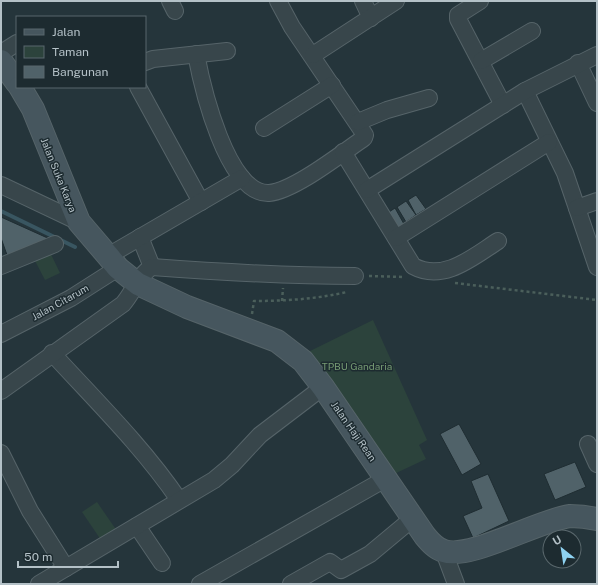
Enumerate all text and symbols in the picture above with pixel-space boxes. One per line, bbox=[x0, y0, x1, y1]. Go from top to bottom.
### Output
legend bbox=[16, 16, 146, 88]
text: Jalan bbox=[52, 25, 81, 39]
text: Taman bbox=[52, 45, 89, 59]
text: Bangunan bbox=[52, 65, 108, 79]
street label: Jalan Suka Karya bbox=[39, 136, 79, 214]
street label: Jalan Citarum bbox=[29, 281, 91, 323]
park label: TPBU Gandaria bbox=[322, 360, 392, 372]
street label: Jalan Haji Rean bbox=[329, 399, 379, 463]
north arrow bbox=[542, 529, 582, 569]
text: U bbox=[551, 533, 563, 548]
scale bar bbox=[18, 543, 118, 569]
text: 50 m bbox=[24, 550, 52, 564]

